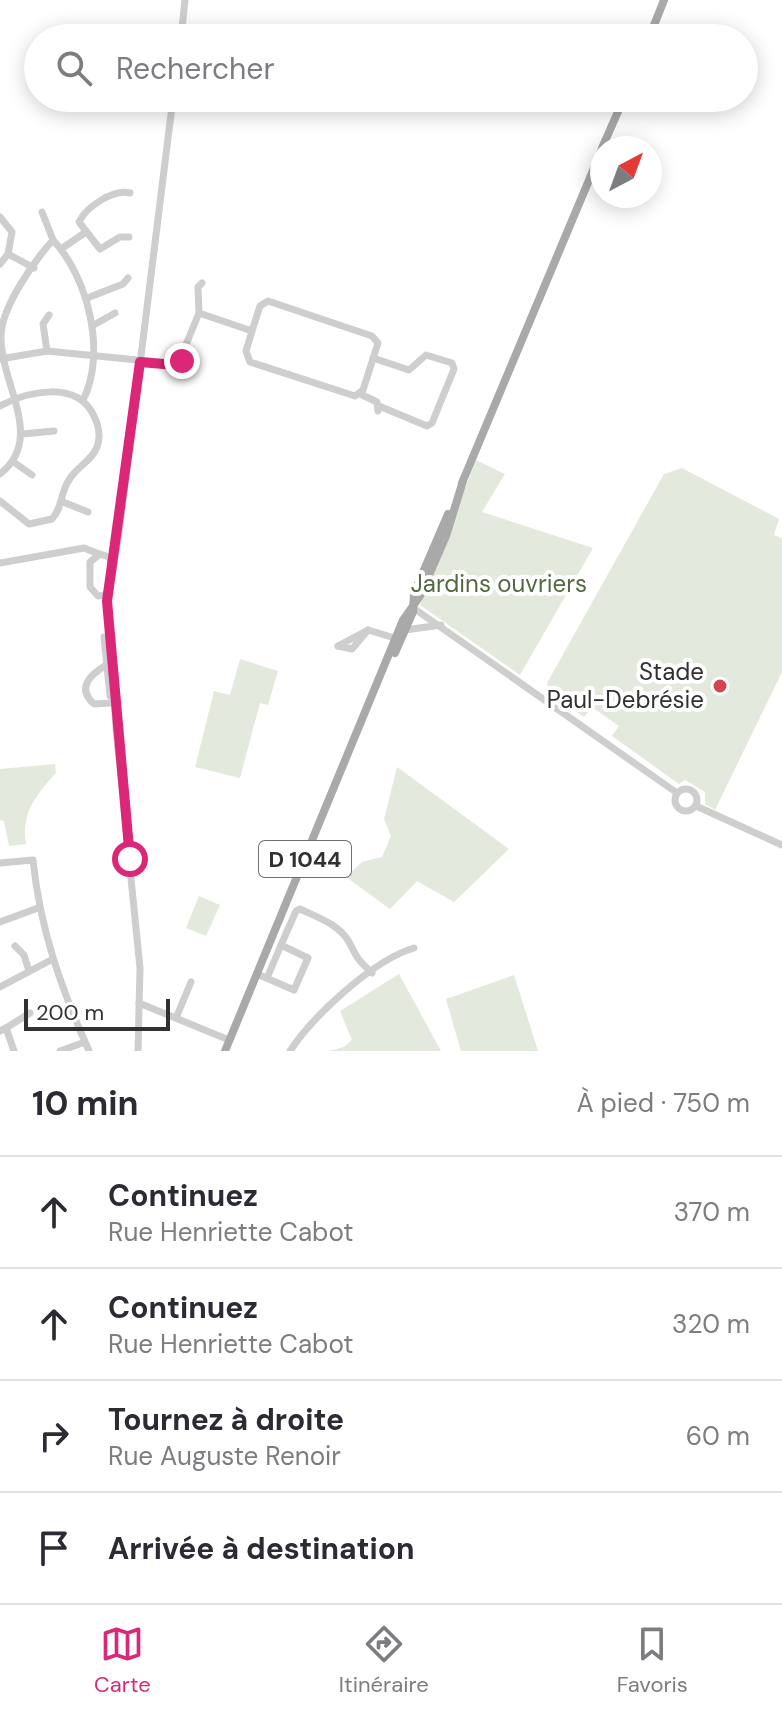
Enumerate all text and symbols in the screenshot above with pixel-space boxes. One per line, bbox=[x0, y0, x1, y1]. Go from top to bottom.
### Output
search box bbox=[24, 24, 758, 112]
icon: search bbox=[52, 46, 96, 90]
text: Rechercher bbox=[116, 49, 275, 88]
north arrow bbox=[590, 136, 662, 208]
route end bbox=[164, 343, 200, 379]
park label: Jardins ouvriers bbox=[411, 568, 587, 599]
place label: Stade Paul-Debrésie bbox=[547, 656, 704, 715]
marker: Stade Paul-Debrésie bbox=[711, 677, 729, 695]
route start bbox=[112, 841, 148, 877]
road number: D 1044 bbox=[259, 841, 351, 877]
scale bar bbox=[24, 995, 170, 1031]
text: 200 m bbox=[36, 998, 104, 1027]
text: 10 min bbox=[32, 1081, 139, 1126]
text: À pied · 750 m bbox=[576, 1086, 750, 1120]
text: Continuez bbox=[108, 1176, 258, 1215]
icon: ahead bbox=[32, 1190, 76, 1234]
text: 370 m bbox=[674, 1195, 750, 1229]
text: Rue Henriette Cabot bbox=[108, 1215, 353, 1249]
text: Continuez bbox=[108, 1288, 258, 1327]
icon: ahead bbox=[32, 1302, 76, 1346]
text: 320 m bbox=[672, 1307, 750, 1341]
text: Rue Henriette Cabot bbox=[108, 1327, 353, 1361]
text: Tournez à droite bbox=[108, 1400, 344, 1439]
icon: right bbox=[32, 1414, 76, 1458]
text: 60 m bbox=[686, 1419, 750, 1453]
text: Rue Auguste Renoir bbox=[108, 1439, 341, 1473]
icon: arrive bbox=[32, 1526, 76, 1570]
text: Arrivée à destination bbox=[108, 1529, 414, 1568]
tab: Carte bbox=[94, 1622, 151, 1699]
tab: Itinéraire bbox=[339, 1622, 429, 1699]
tab: Favoris bbox=[617, 1622, 688, 1699]

